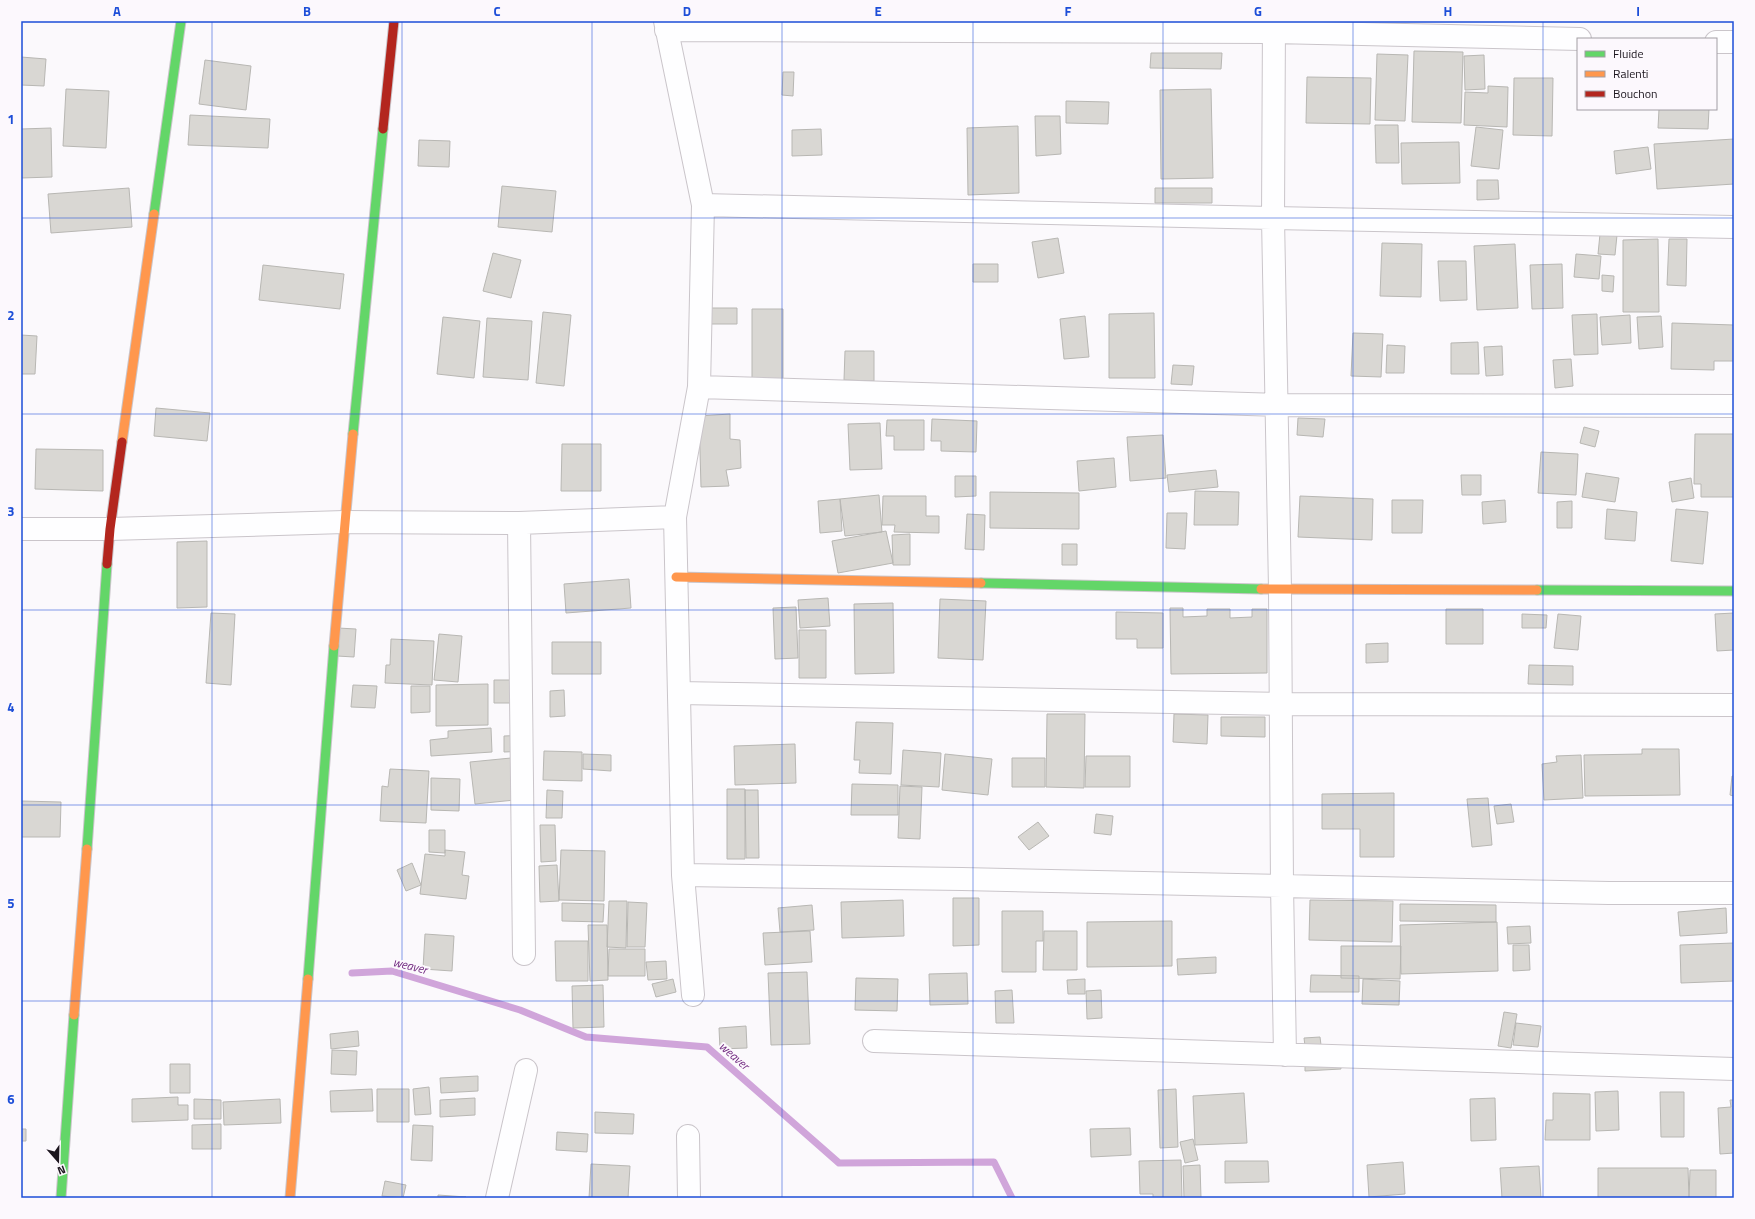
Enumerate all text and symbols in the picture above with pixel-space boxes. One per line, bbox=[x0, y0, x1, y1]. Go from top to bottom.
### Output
text: A bbox=[113, 1, 121, 21]
text: B bbox=[303, 1, 311, 21]
text: C bbox=[493, 1, 501, 21]
text: D bbox=[683, 1, 691, 21]
text: E bbox=[874, 1, 882, 21]
text: F bbox=[1065, 1, 1072, 21]
text: G bbox=[1254, 1, 1262, 21]
text: H bbox=[1444, 1, 1452, 21]
text: I bbox=[1636, 1, 1640, 21]
legend bbox=[1577, 38, 1717, 110]
text: Fluide bbox=[1613, 44, 1644, 63]
text: Ralenti bbox=[1613, 64, 1648, 83]
text: Bouchon bbox=[1613, 84, 1658, 103]
text: 1 bbox=[7, 109, 15, 129]
text: 2 bbox=[7, 305, 15, 325]
text: 3 bbox=[7, 501, 15, 521]
text: 4 bbox=[7, 697, 15, 717]
text: 5 bbox=[7, 893, 15, 913]
water label: weaver bbox=[391, 952, 431, 979]
water label: weaver bbox=[715, 1037, 755, 1076]
text: 6 bbox=[7, 1089, 15, 1109]
north arrow bbox=[38, 1141, 78, 1181]
text: N bbox=[55, 1162, 68, 1179]

